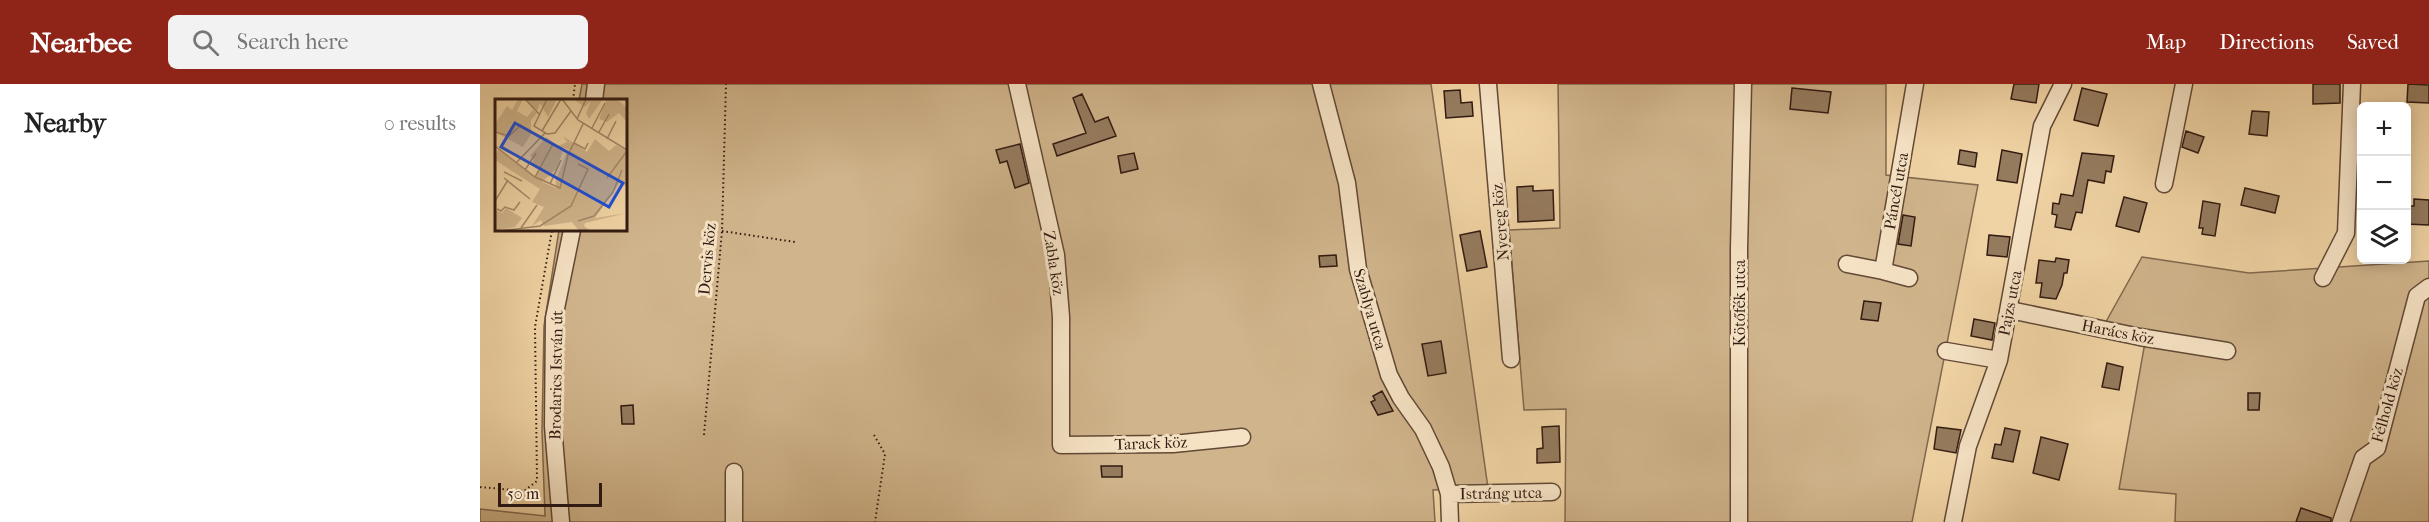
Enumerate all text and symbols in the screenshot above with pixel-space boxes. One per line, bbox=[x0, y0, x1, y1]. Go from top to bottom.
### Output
search box bbox=[168, 15, 588, 69]
text: Nearbee bbox=[30, 26, 132, 59]
icon: search bbox=[189, 26, 222, 59]
text: Search here bbox=[237, 29, 348, 55]
text: Map bbox=[2146, 30, 2186, 54]
text: Directions bbox=[2219, 30, 2314, 54]
text: Saved bbox=[2347, 30, 2399, 54]
inset map bbox=[495, 99, 627, 231]
map controls bbox=[2357, 102, 2411, 264]
button: + bbox=[2357, 102, 2411, 156]
text: Nearby bbox=[24, 108, 106, 139]
text: 0 results bbox=[384, 112, 456, 135]
street label: Páncél utca bbox=[1880, 150, 1912, 231]
button: − bbox=[2357, 156, 2411, 210]
street label: Nyereg köz bbox=[1487, 183, 1513, 261]
button: layers bbox=[2357, 210, 2411, 264]
street label: Dervis köz bbox=[694, 222, 720, 296]
street label: Zabla köz bbox=[1040, 229, 1068, 297]
street label: Kötőfék utca bbox=[1730, 259, 1749, 346]
street label: Szablya utca bbox=[1349, 266, 1391, 352]
street label: Pajzs utca bbox=[1994, 268, 2026, 337]
street label: Brodarics István út bbox=[545, 310, 567, 440]
street label: Harács köz bbox=[2080, 316, 2156, 348]
street label: Félhold köz bbox=[2367, 365, 2407, 445]
street label: Tarack köz bbox=[1114, 432, 1188, 454]
scale bar bbox=[498, 480, 602, 508]
street label: Istráng utca bbox=[1460, 483, 1543, 503]
text: 50 m bbox=[507, 484, 539, 503]

